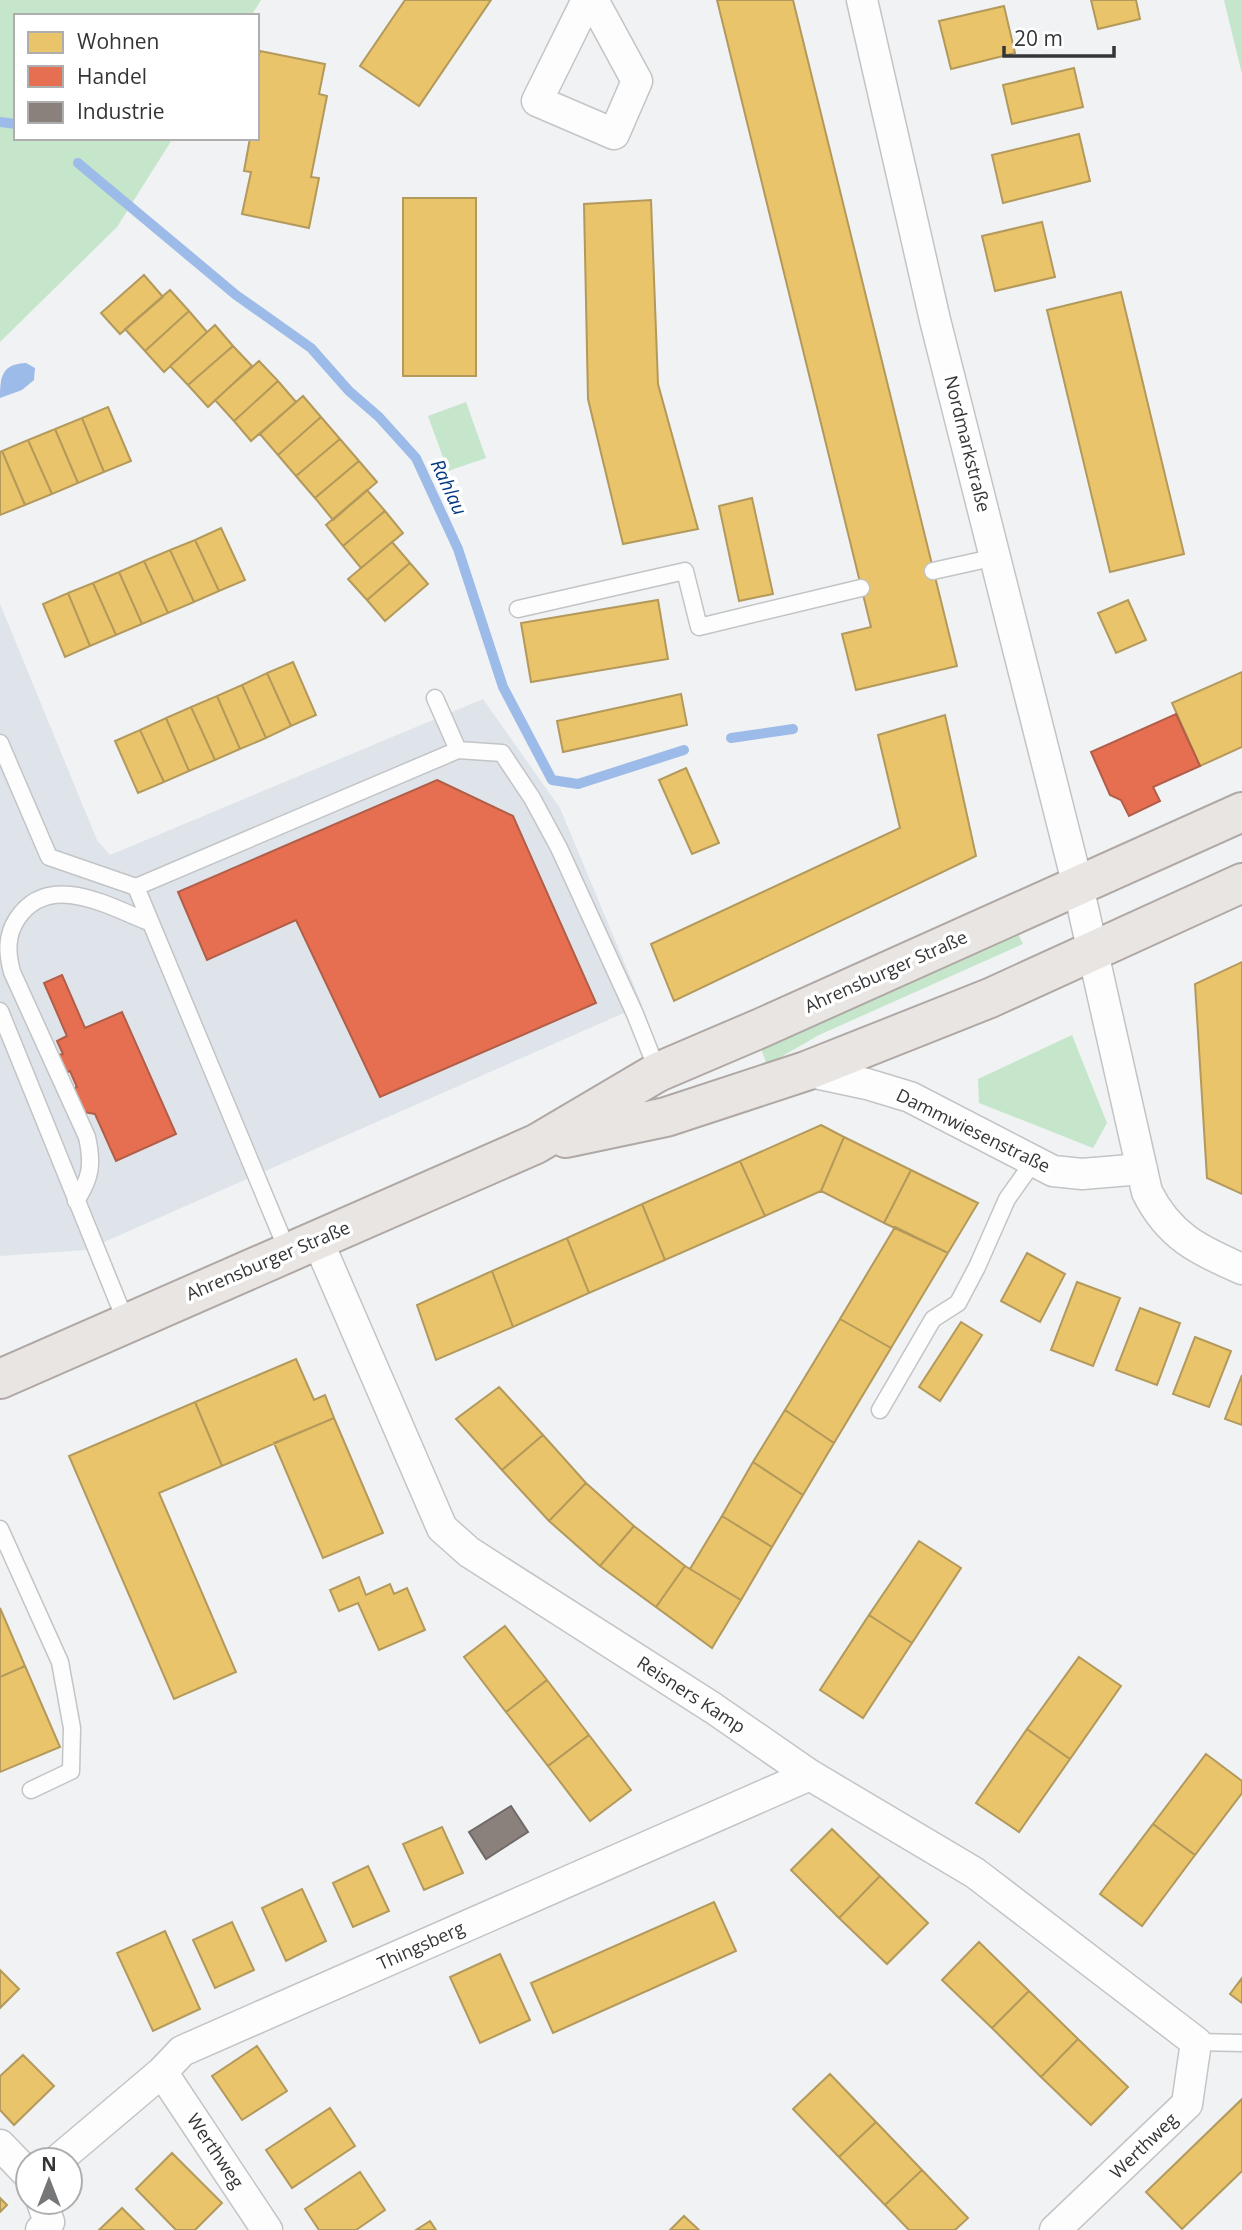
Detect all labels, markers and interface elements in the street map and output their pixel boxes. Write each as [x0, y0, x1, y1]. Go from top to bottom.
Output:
legend [14, 14, 259, 140]
scale bar [1004, 14, 1114, 58]
text: 20 m [1014, 24, 1063, 52]
text: Wohnen [77, 27, 159, 55]
text: Handel [77, 62, 147, 90]
text: Industrie [77, 97, 165, 125]
street label: Nordmarkstraße [939, 373, 997, 515]
water label: Rahlau [425, 455, 473, 519]
street label: Ahrensburger Straße [800, 924, 971, 1018]
street label: Dammwiesenstraße [893, 1082, 1054, 1178]
street label: Ahrensburger Straße [182, 1215, 353, 1305]
street label: Reisners Kamp [633, 1650, 750, 1738]
street label: Thingsberg [373, 1915, 468, 1975]
street label: Werthweg [1104, 2107, 1183, 2184]
street label: Werthweg [182, 2108, 250, 2193]
north arrow [14, 2146, 84, 2216]
text: N [41, 2151, 57, 2177]

